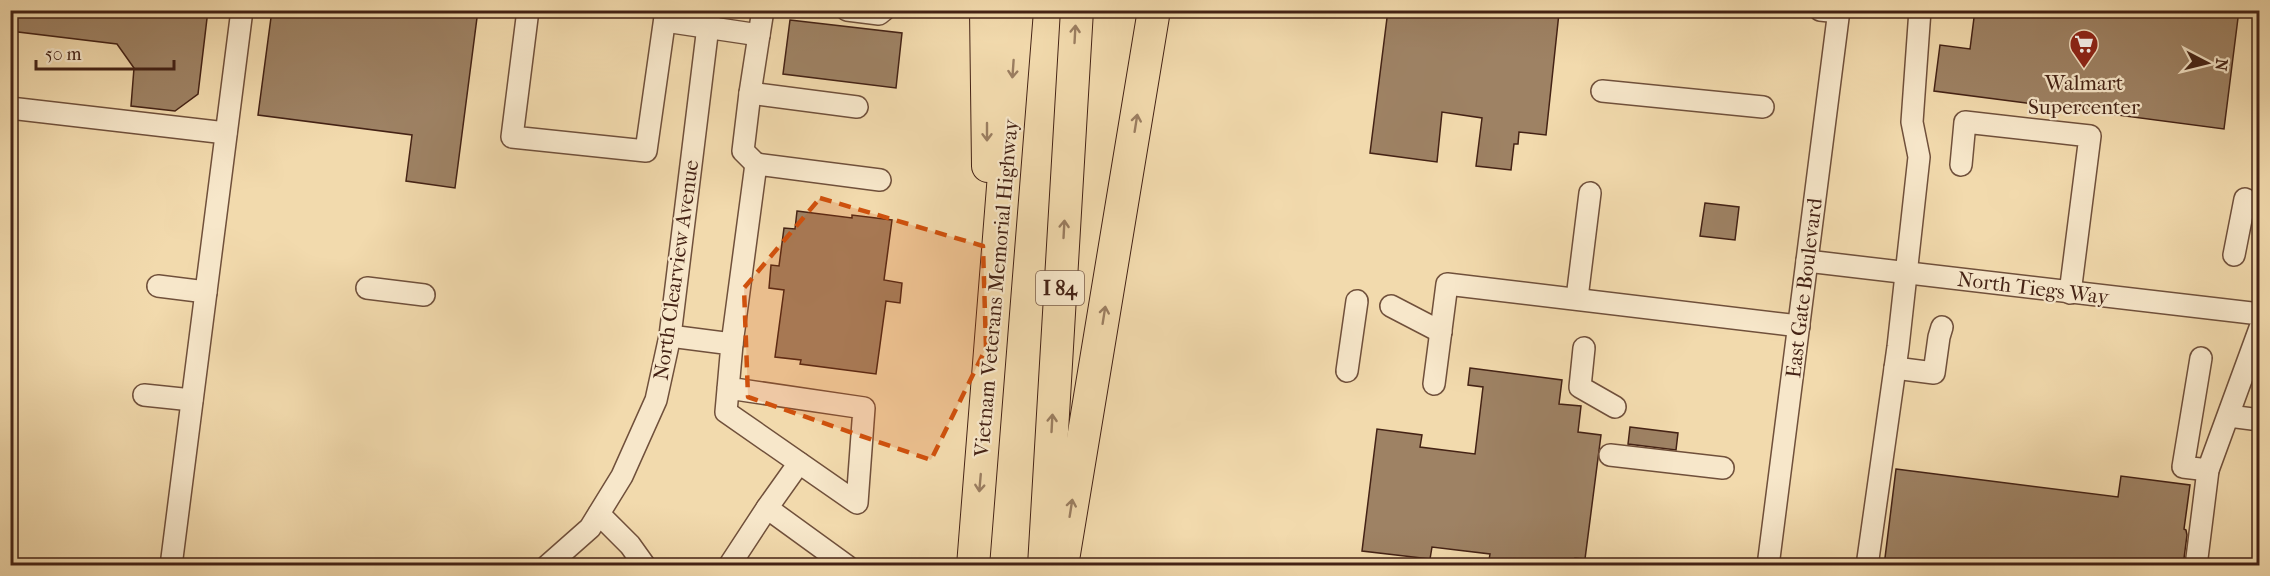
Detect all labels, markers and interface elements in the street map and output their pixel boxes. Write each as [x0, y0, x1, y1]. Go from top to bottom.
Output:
one-way arrow [1070, 24, 1081, 44]
supermarket icon: Walmart Supercenter [2068, 28, 2100, 70]
scale bar [36, 33, 174, 71]
north arrow [2177, 33, 2237, 93]
text: 50 m [45, 44, 82, 65]
one-way arrow [1007, 58, 1018, 78]
text: N [2211, 58, 2232, 73]
place label: Walmart Supercenter [2028, 71, 2140, 119]
one-way arrow [1130, 114, 1141, 133]
street label: Vietnam Veterans Memorial Highway [969, 117, 1023, 459]
one-way arrow [981, 121, 993, 141]
street label: North Clearview Avenue [649, 158, 703, 382]
street label: East Gate Boulevard [1781, 196, 1827, 379]
one-way arrow [1058, 219, 1069, 239]
street label: North Tiegs Way [1956, 267, 2111, 309]
road number: I 84 [1036, 271, 1084, 305]
one-way arrow [1098, 306, 1109, 326]
one-way arrow [1047, 414, 1058, 434]
one-way arrow [974, 472, 985, 492]
one-way arrow [1066, 498, 1077, 518]

